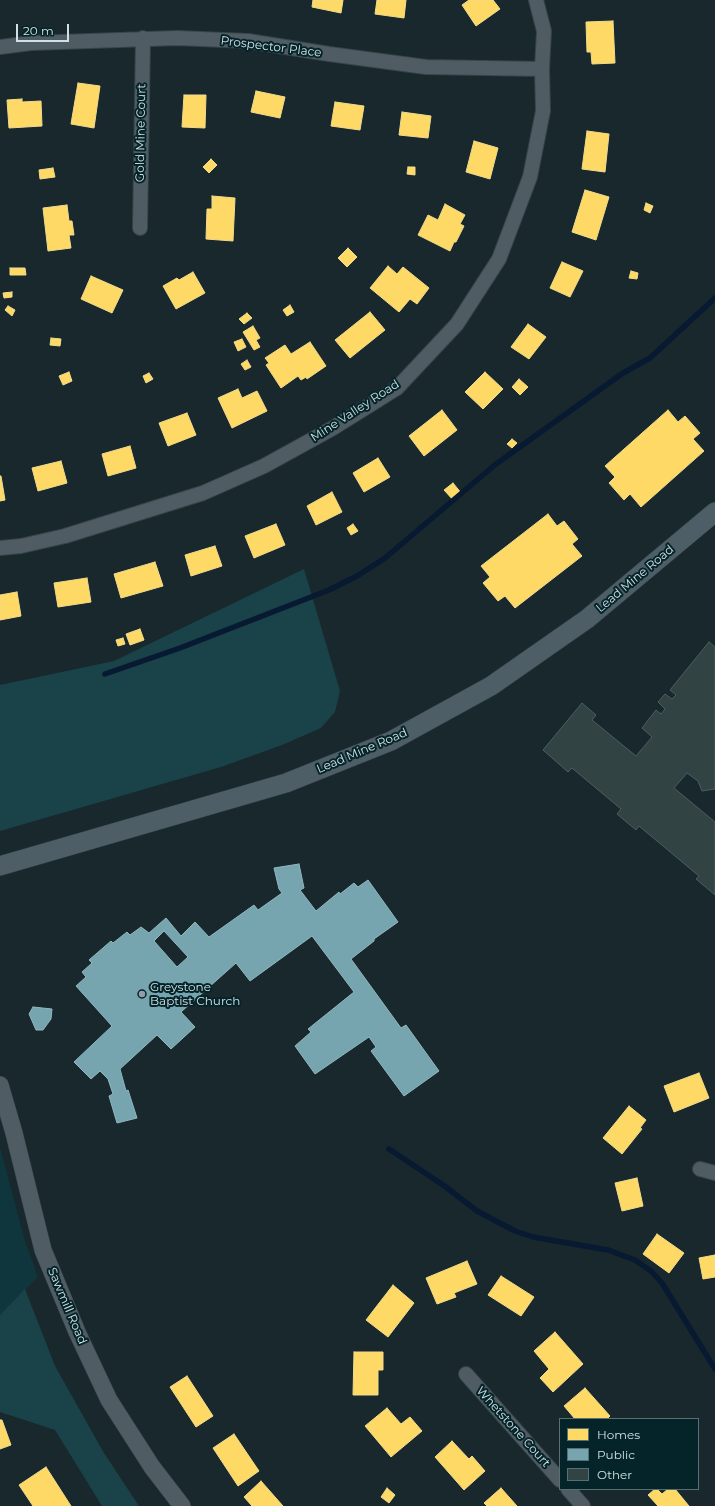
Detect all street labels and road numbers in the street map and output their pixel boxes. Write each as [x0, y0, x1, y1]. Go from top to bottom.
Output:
street label: Prospector Place [220, 34, 322, 60]
street label: Gold Mine Court [133, 84, 149, 182]
street label: Mine Valley Road [308, 377, 402, 445]
street label: Lead Mine Road [593, 542, 677, 616]
street label: Lead Mine Road [315, 725, 409, 777]
street label: Sawmill Road [44, 1266, 90, 1346]
street label: Whetstone Court [473, 1384, 553, 1470]

